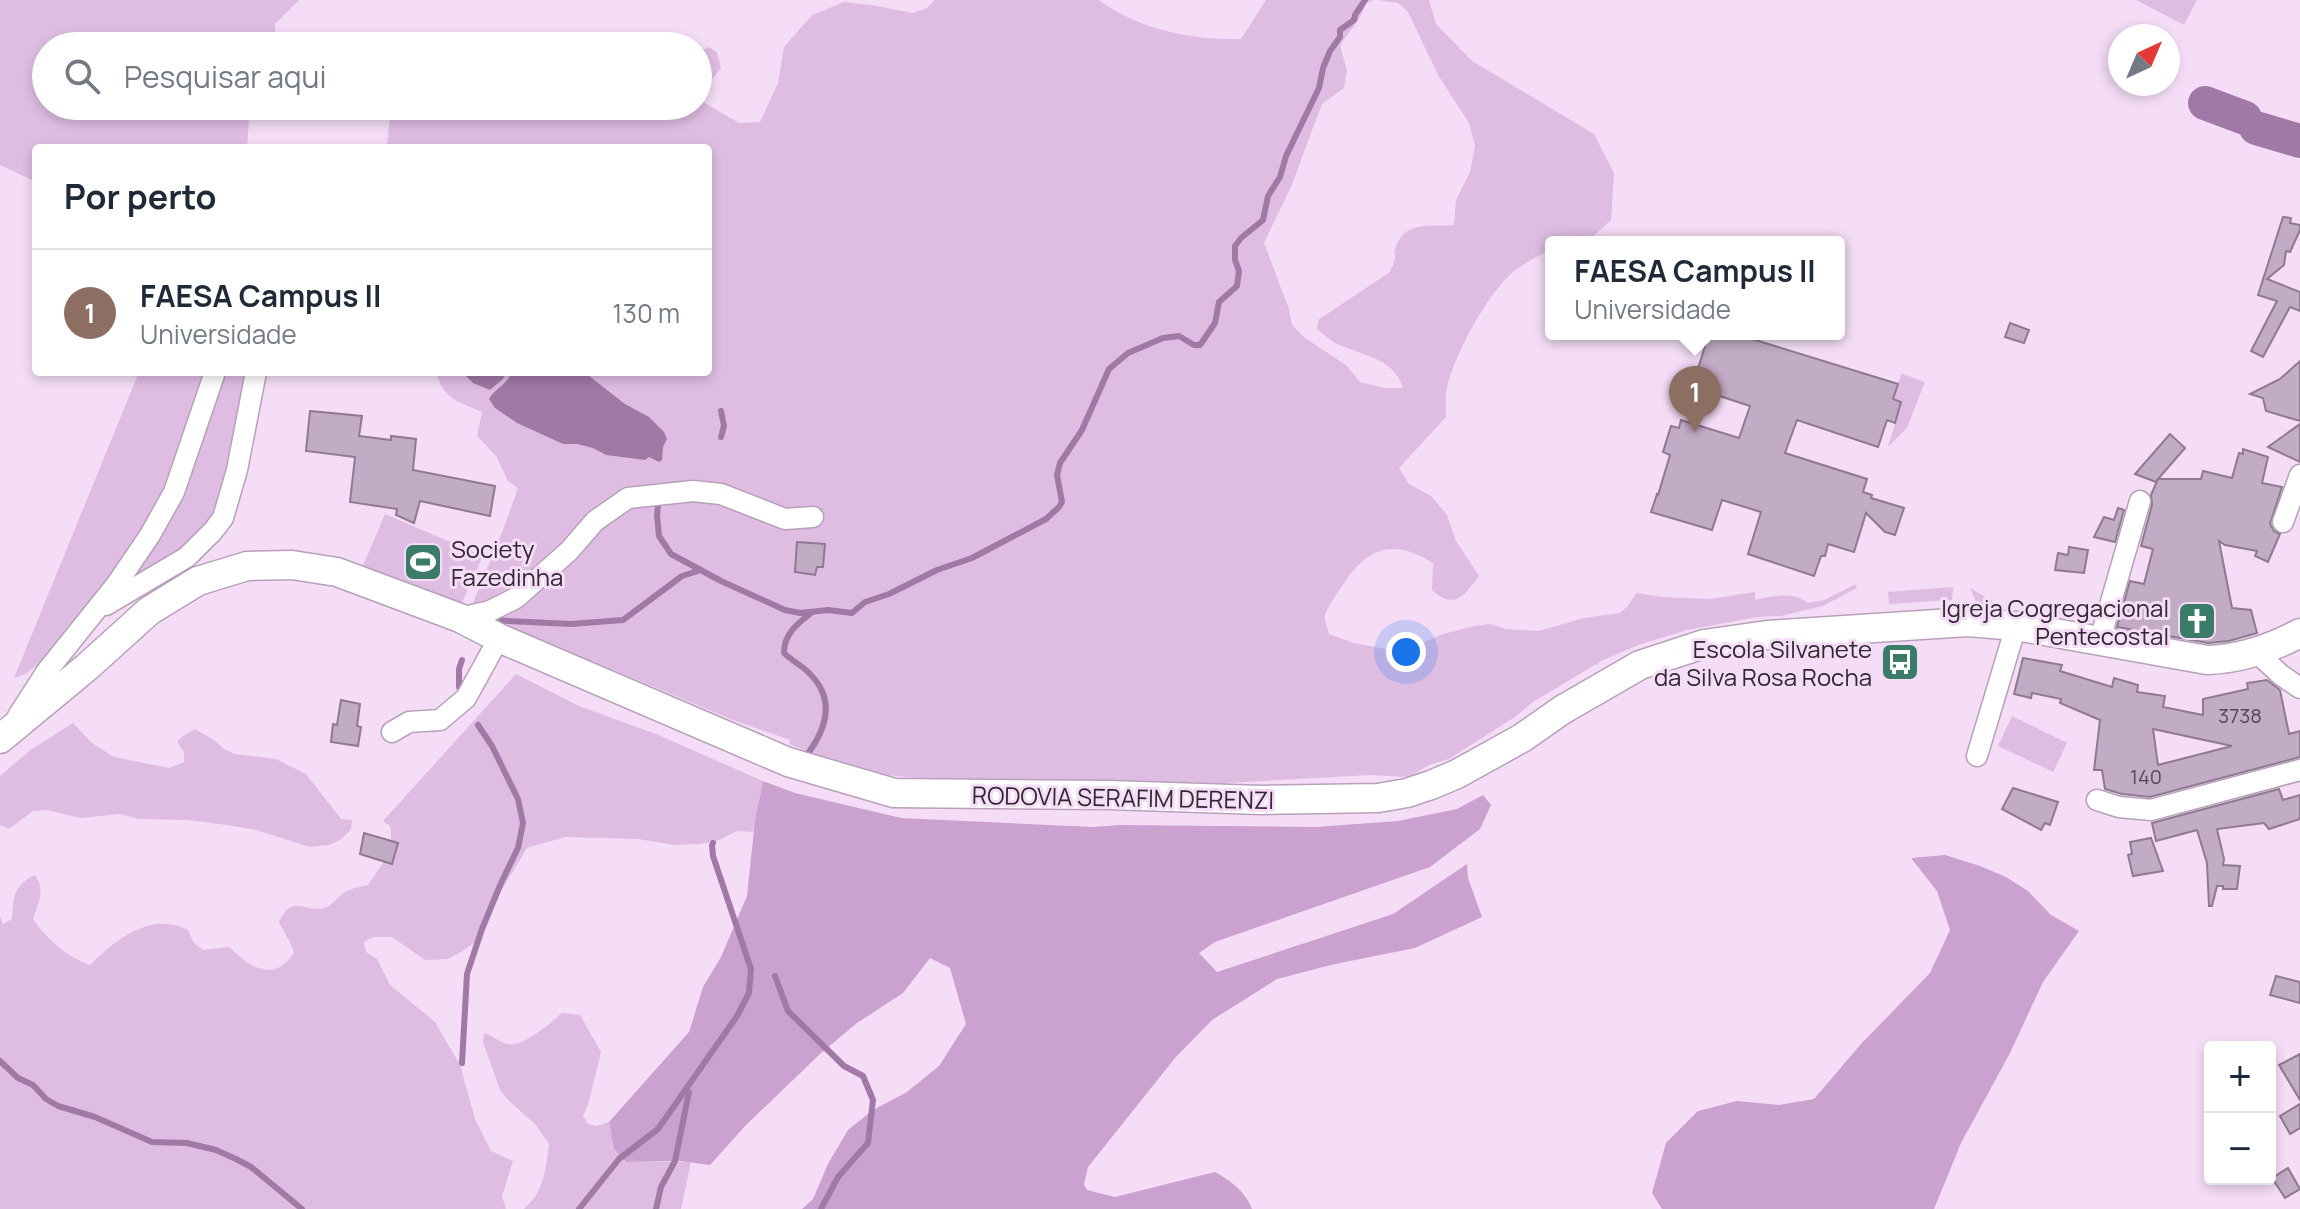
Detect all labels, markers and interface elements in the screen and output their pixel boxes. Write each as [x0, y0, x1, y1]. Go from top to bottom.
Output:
north arrow [2108, 24, 2180, 96]
search box [32, 32, 712, 120]
icon: search [60, 54, 104, 98]
text: Pesquisar aqui [124, 56, 326, 97]
text: Por perto [64, 173, 217, 219]
popup [1545, 236, 1845, 340]
text: FAESA Campus II [1574, 250, 1816, 291]
text: FAESA Campus II [140, 275, 381, 316]
text: Universidade [1574, 291, 1731, 327]
text: 1 [84, 295, 96, 331]
text: 130 m [612, 295, 680, 331]
text: Universidade [140, 316, 297, 352]
pin: 1 [1669, 366, 1721, 432]
place label: Society Fazedinha [451, 532, 563, 593]
sports icon: Society Fazedinha [402, 541, 444, 583]
place label: Igreja Cogregacional Pentecostal [1941, 591, 2169, 652]
church icon: Igreja Cogregacional Pentecostal [2176, 600, 2218, 642]
your location [1386, 632, 1426, 672]
place label: Escola Silvanete da Silva Rosa Rocha [1654, 632, 1872, 693]
bus stop icon: Escola Silvanete da Silva Rosa Rocha [1879, 641, 1921, 683]
house number: 3738 [2218, 702, 2262, 729]
house number: 140 [2130, 763, 2162, 790]
street label: RODOVIA SERAFIM DERENZI [972, 778, 1274, 816]
map controls [2204, 1041, 2276, 1185]
button: + [2204, 1041, 2276, 1113]
button: − [2204, 1113, 2276, 1185]

